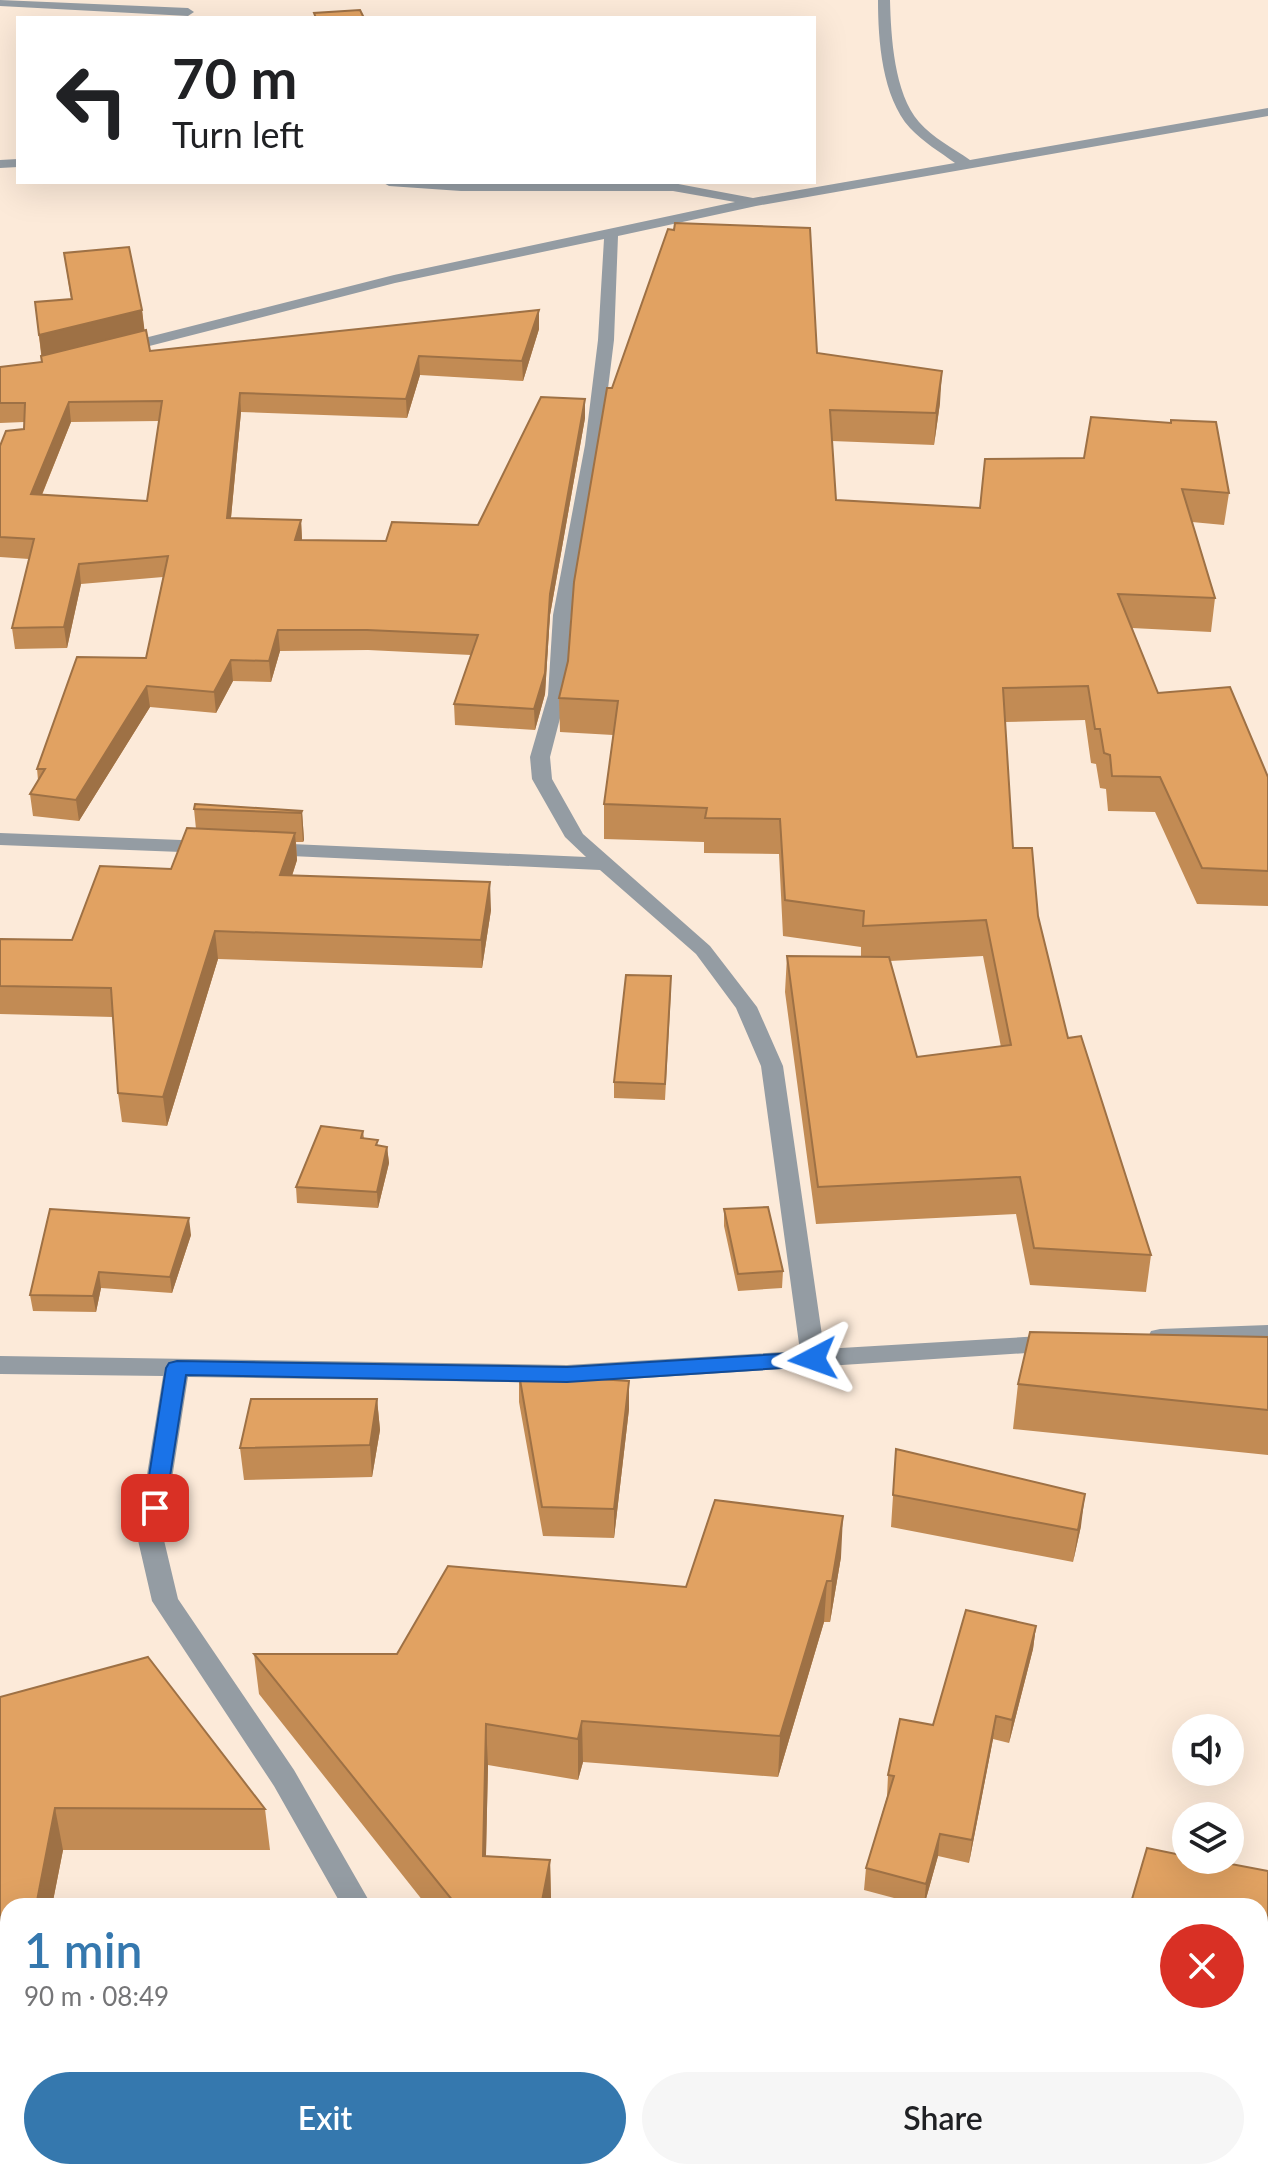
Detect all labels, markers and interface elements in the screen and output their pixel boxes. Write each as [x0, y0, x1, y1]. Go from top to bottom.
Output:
text: 70 m [172, 44, 297, 111]
icon: left [40, 48, 144, 152]
text: Turn left [172, 112, 304, 156]
position arrow [771, 1317, 855, 1401]
pin [121, 1474, 189, 1542]
icon: arrive [133, 1486, 177, 1530]
map controls [1172, 1714, 1244, 1874]
button: sound [1172, 1714, 1244, 1786]
button: layers [1172, 1802, 1244, 1874]
text: 1 min [24, 1921, 142, 1978]
button: close [1160, 1924, 1244, 2008]
text: 90 m · 08:49 [24, 1980, 169, 2012]
button: Exit [24, 2072, 626, 2164]
button: Share [642, 2072, 1244, 2164]

